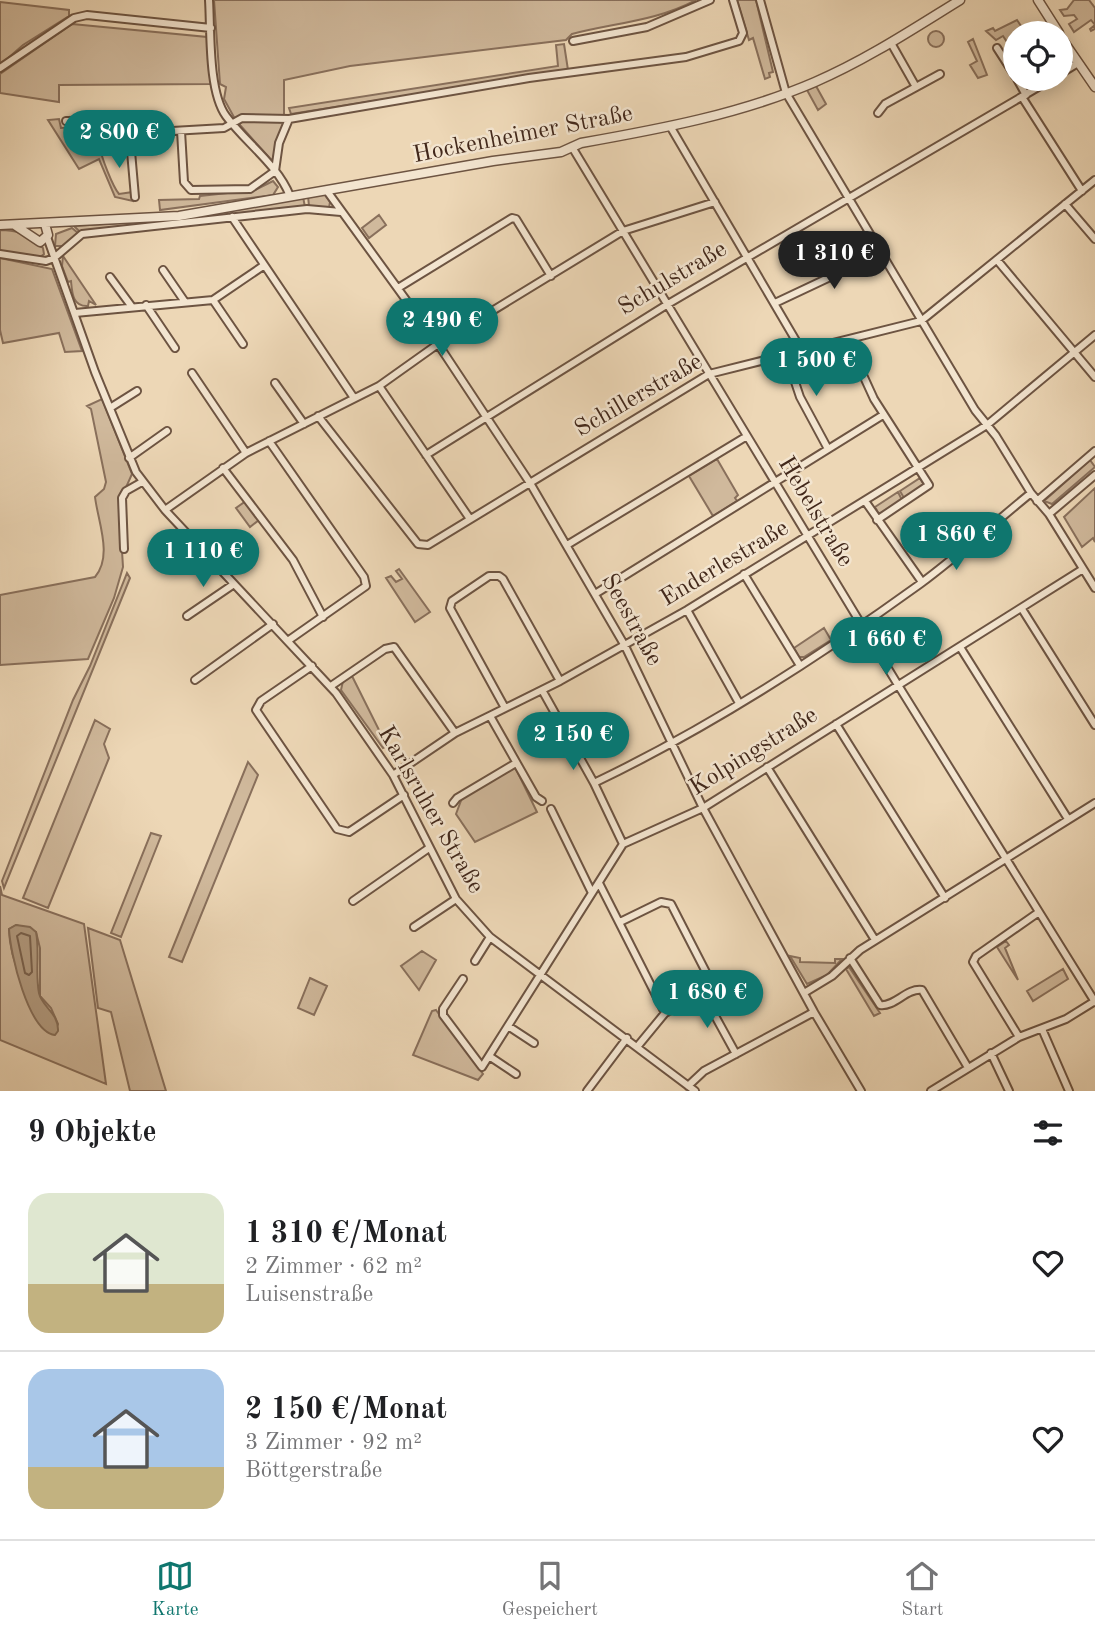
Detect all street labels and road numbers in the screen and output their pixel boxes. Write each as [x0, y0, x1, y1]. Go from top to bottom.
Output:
street label: Hockenheimer Straße [411, 102, 635, 168]
street label: Schulstraße [615, 237, 731, 321]
street label: Schillerstraße [571, 350, 707, 442]
street label: Hebelstraße [773, 453, 857, 571]
street label: Enderlestraße [657, 516, 793, 612]
street label: Seestraße [596, 570, 666, 670]
street label: Kolpingstraße [686, 703, 822, 801]
street label: Karlsruher Straße [372, 722, 488, 898]

